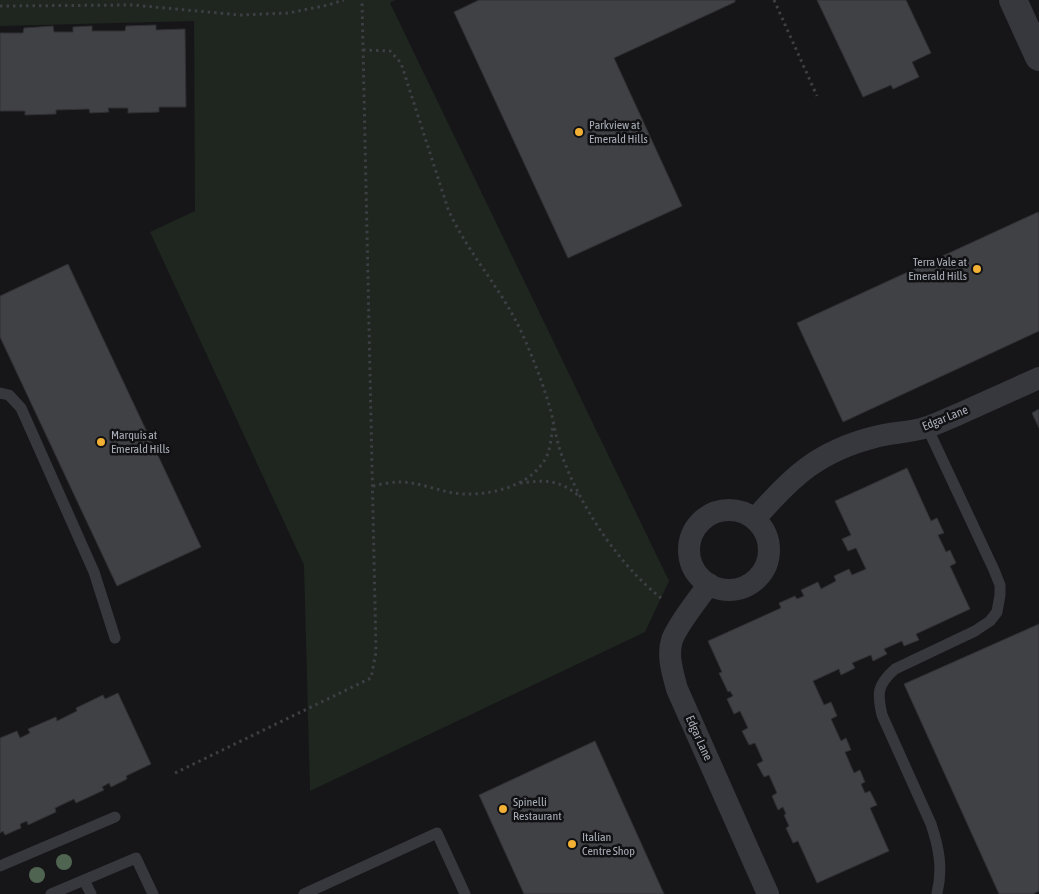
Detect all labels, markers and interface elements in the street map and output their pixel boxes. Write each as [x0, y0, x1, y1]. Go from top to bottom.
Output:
place label: Parkview at Emerald Hills [589, 118, 648, 146]
marker: Parkview at Emerald Hills [573, 126, 585, 138]
place label: Terra Vale at Emerald Hills [908, 255, 968, 283]
marker: Terra Vale at Emerald Hills [971, 263, 983, 275]
street label: Edgar Lane [920, 403, 970, 433]
place label: Marquis at Emerald Hills [111, 428, 170, 456]
marker: Marquis at Emerald Hills [95, 436, 107, 448]
street label: Edgar Lane [683, 713, 715, 763]
place label: Spinelli Restaurant [513, 795, 562, 823]
marker: Spinelli Restaurant [497, 803, 509, 815]
place label: Italian Centre Shop [582, 830, 635, 858]
marker: Italian Centre Shop [566, 838, 578, 850]

